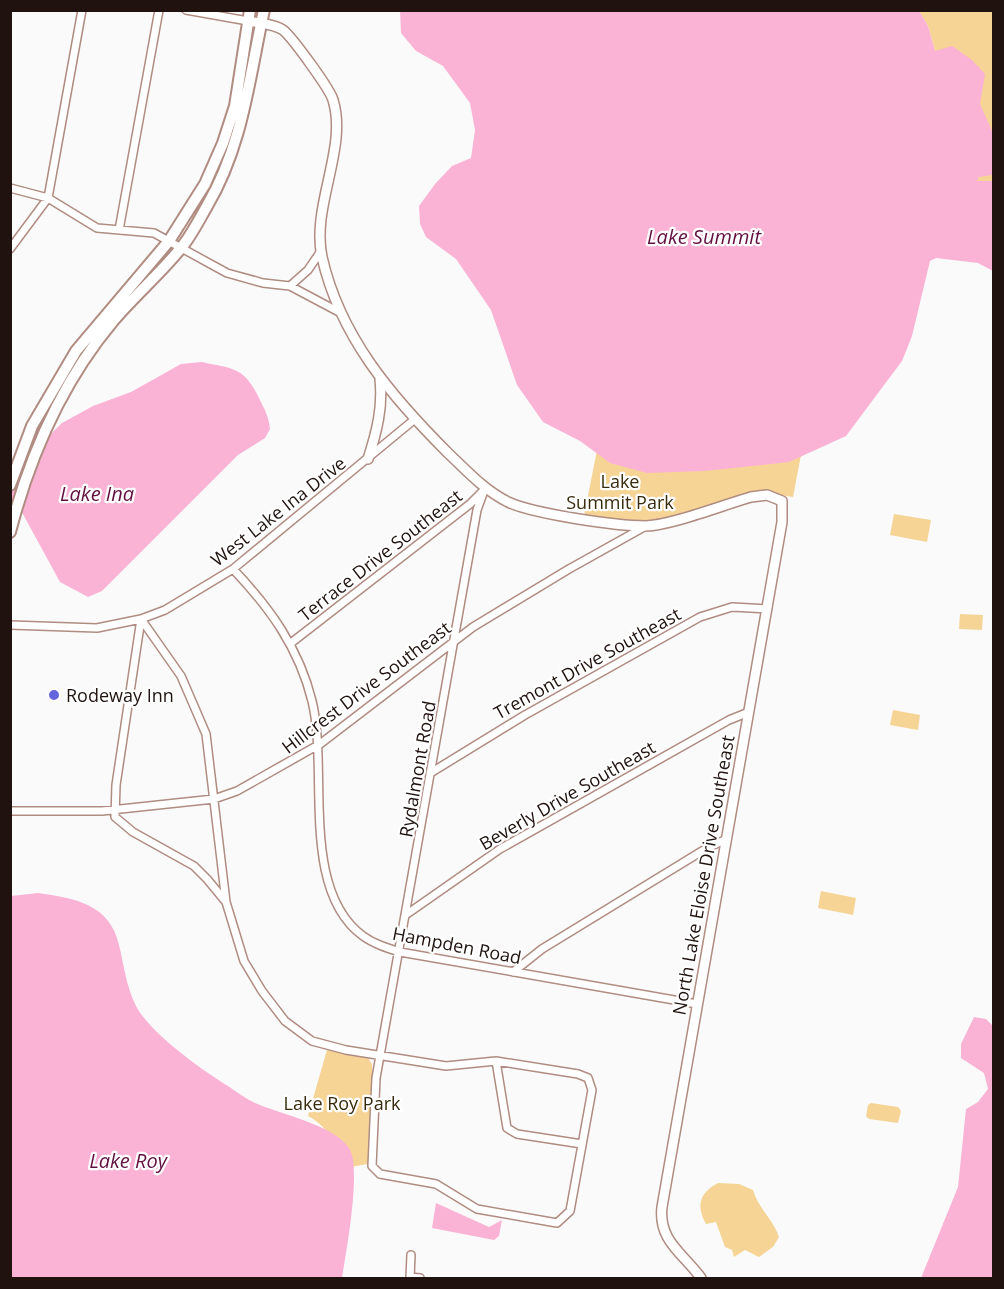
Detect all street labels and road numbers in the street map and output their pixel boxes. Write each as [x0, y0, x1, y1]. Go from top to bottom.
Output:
street label: West Lake Ina Drive [206, 451, 350, 571]
street label: Terrace Drive Southeast [293, 484, 467, 626]
street label: Tremont Drive Southeast [489, 602, 685, 724]
street label: Hillcrest Drive Southeast [277, 616, 455, 758]
street label: Rydalmont Road [393, 699, 441, 839]
street label: North Lake Eloise Drive Southeast [667, 733, 739, 1017]
street label: Beverly Drive Southeast [475, 735, 659, 855]
street label: Hampden Road [391, 921, 523, 969]

